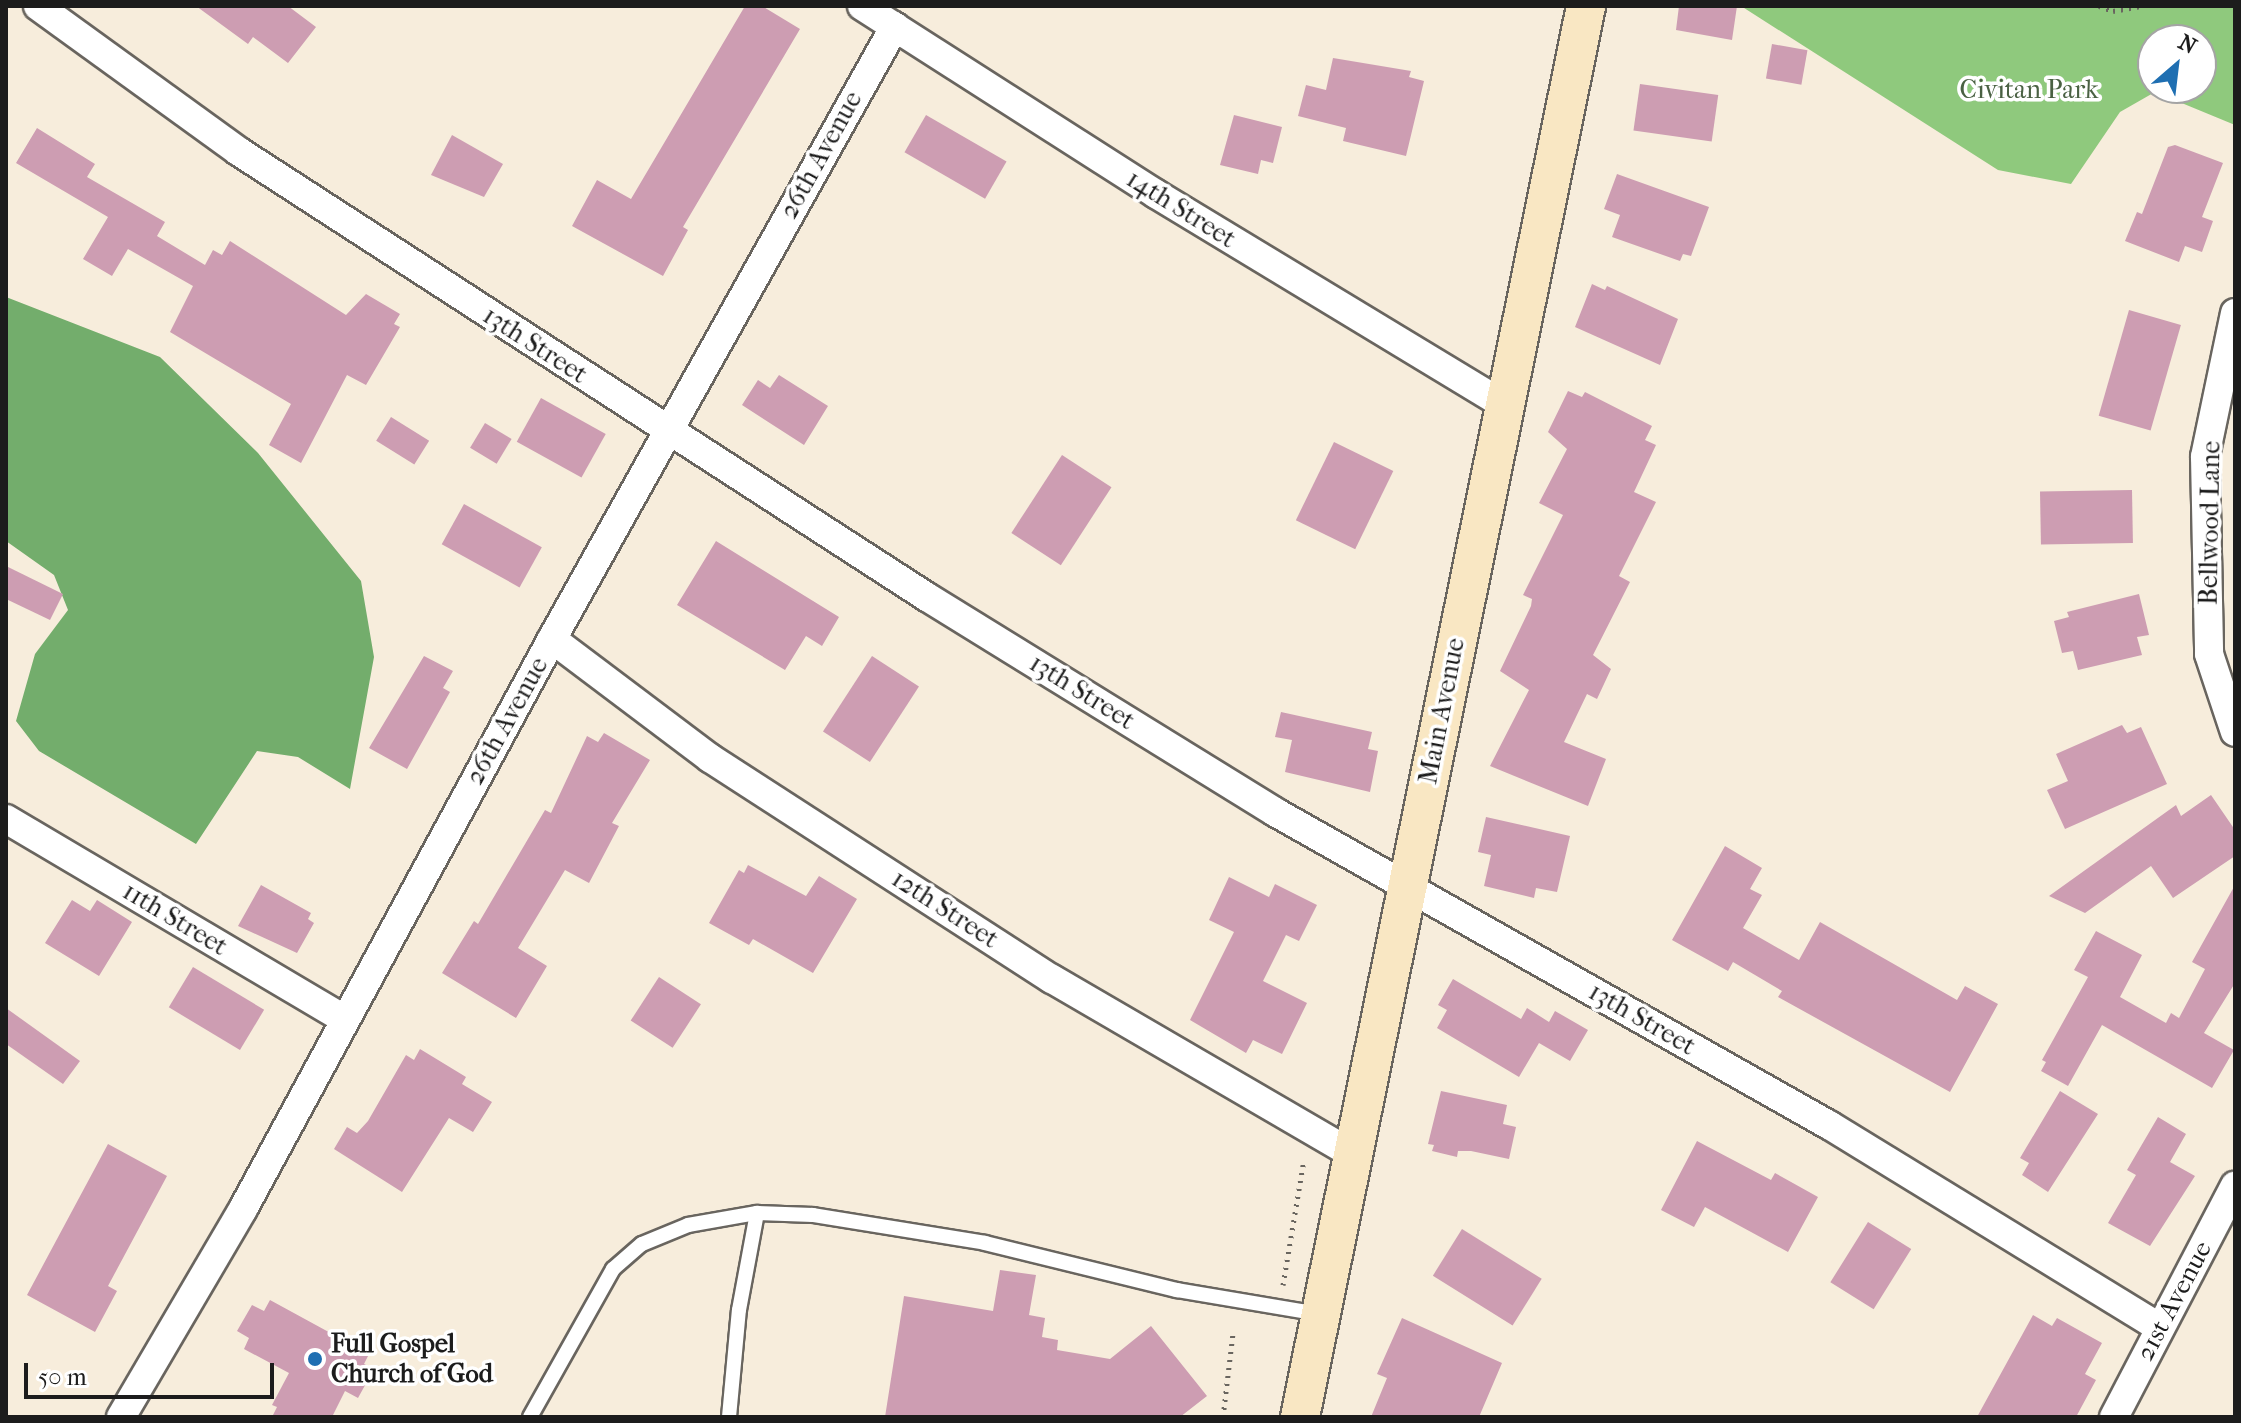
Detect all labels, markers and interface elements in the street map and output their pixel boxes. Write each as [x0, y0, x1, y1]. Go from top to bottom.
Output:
north arrow [2137, 24, 2217, 104]
text: N [2174, 29, 2201, 60]
park label: Civitan Park [1960, 74, 2098, 106]
street label: 26th Avenue [773, 86, 869, 224]
street label: 14th Street [1121, 163, 1241, 255]
street label: 13th Street [477, 300, 593, 390]
street label: Bellwood Lane [2193, 441, 2227, 605]
street label: Main Avenue [1413, 635, 1471, 787]
street label: 13th Street [1024, 648, 1140, 736]
street label: 26th Avenue [459, 652, 555, 790]
street label: 12th Street [886, 863, 1004, 955]
street label: 11th Street [117, 876, 233, 962]
street label: 13th Street [1583, 976, 1701, 1062]
street label: 21st Avenue [2129, 1236, 2219, 1366]
place label: Full Gospel Church of God [331, 1328, 493, 1390]
scale bar [28, 1347, 278, 1397]
marker: Full Gospel Church of God [306, 1350, 324, 1368]
text: 50 m [38, 1363, 87, 1391]

